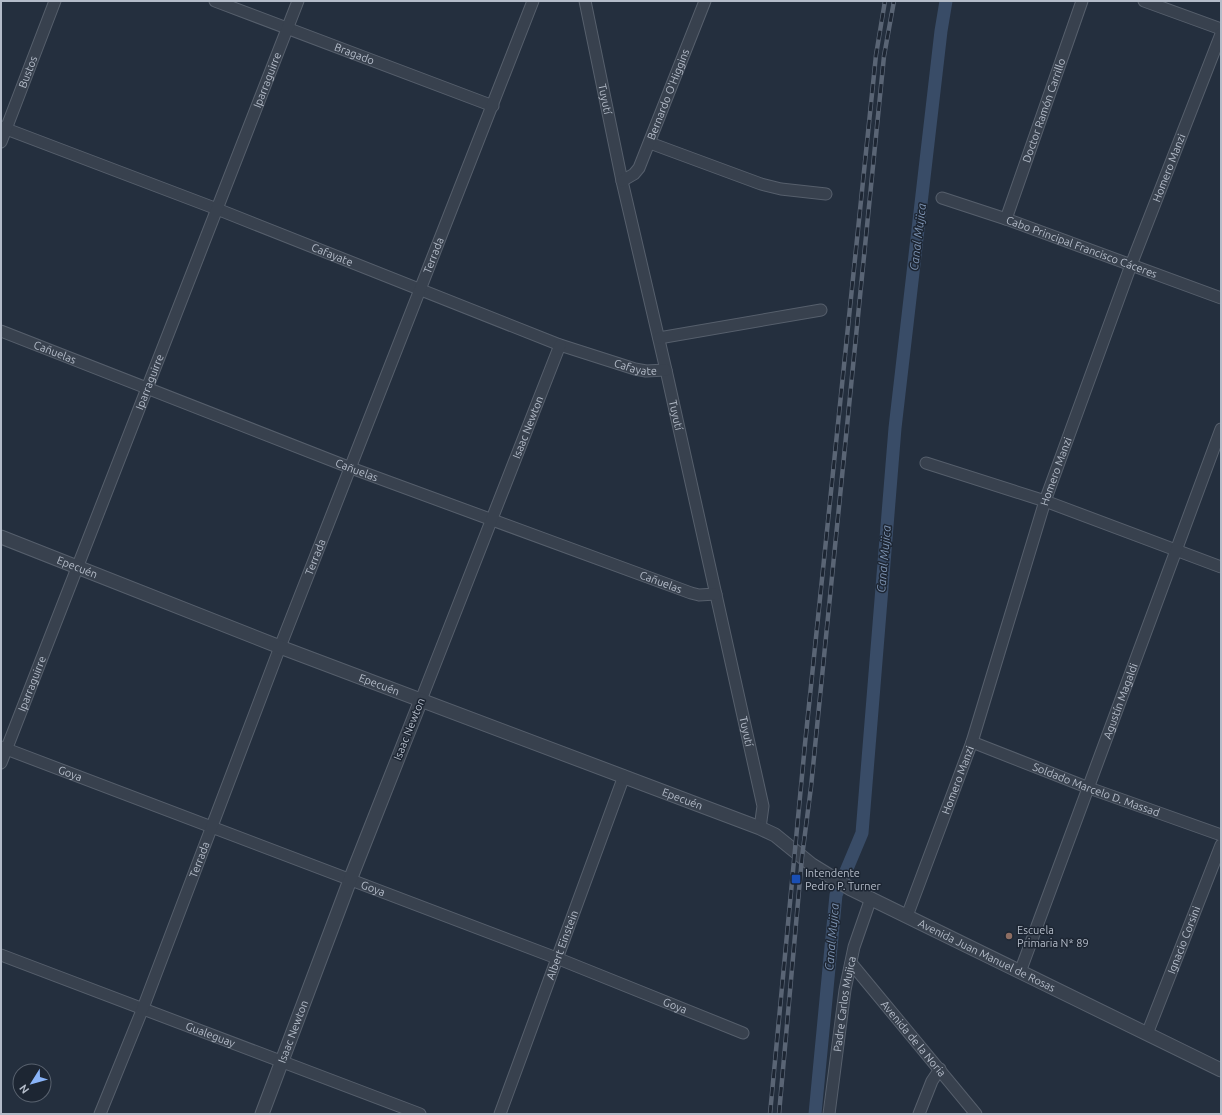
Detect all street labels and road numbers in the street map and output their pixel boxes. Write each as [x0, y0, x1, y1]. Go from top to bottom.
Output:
street label: Bragado [333, 41, 376, 67]
street label: Bernardo O'Higgins [645, 47, 692, 141]
street label: Iparraguirre [251, 51, 283, 110]
street label: Bustos [16, 54, 40, 90]
street label: Doctor Ramón Carrillo [1020, 57, 1068, 164]
street label: Tuyutí [596, 83, 614, 115]
street label: Homero Manzi [1150, 132, 1188, 204]
street label: Cabo Principal Francisco Cáceres [1005, 214, 1159, 280]
street label: Terrada [421, 236, 446, 275]
street label: Cafayate [310, 241, 355, 268]
street label: Cañuelas [32, 338, 78, 366]
street label: Iparraguirre [133, 352, 166, 411]
street label: Cafayate [613, 357, 657, 377]
street label: Isaac Newton [510, 394, 545, 460]
street label: Tuyutí [667, 399, 685, 432]
street label: Homero Manzi [1038, 436, 1074, 507]
street label: Cañuelas [334, 457, 380, 483]
street label: Terrada [303, 537, 328, 577]
street label: Epecuén [55, 554, 99, 580]
street label: Cañuelas [638, 569, 684, 595]
street label: Iparraguirre [16, 654, 48, 713]
street label: Agustín Magaldi [1101, 662, 1140, 740]
street label: Epecuén [357, 671, 401, 698]
street label: Isaac Newton [391, 696, 427, 762]
street label: Tuyutí [737, 715, 756, 748]
street label: Homero Manzi [940, 744, 976, 816]
street label: Soldado Marcelo D. Massad [1031, 760, 1161, 819]
street label: Goya [57, 763, 84, 783]
street label: Epecuén [660, 786, 704, 812]
street label: Terrada [187, 840, 212, 879]
street label: Goya [359, 878, 387, 898]
street label: Ignacio Corsini [1165, 904, 1202, 976]
street label: Albert Einstein [544, 909, 580, 981]
street label: Avenida Juan Manuel de Rosas [916, 917, 1057, 994]
street label: Padre Carlos Mujica [831, 955, 858, 1053]
street label: Goya [661, 996, 689, 1016]
street label: Avenida de la Noria [879, 998, 948, 1079]
street label: Isaac Newton [276, 999, 310, 1065]
street label: Gualeguay [184, 1020, 237, 1050]

